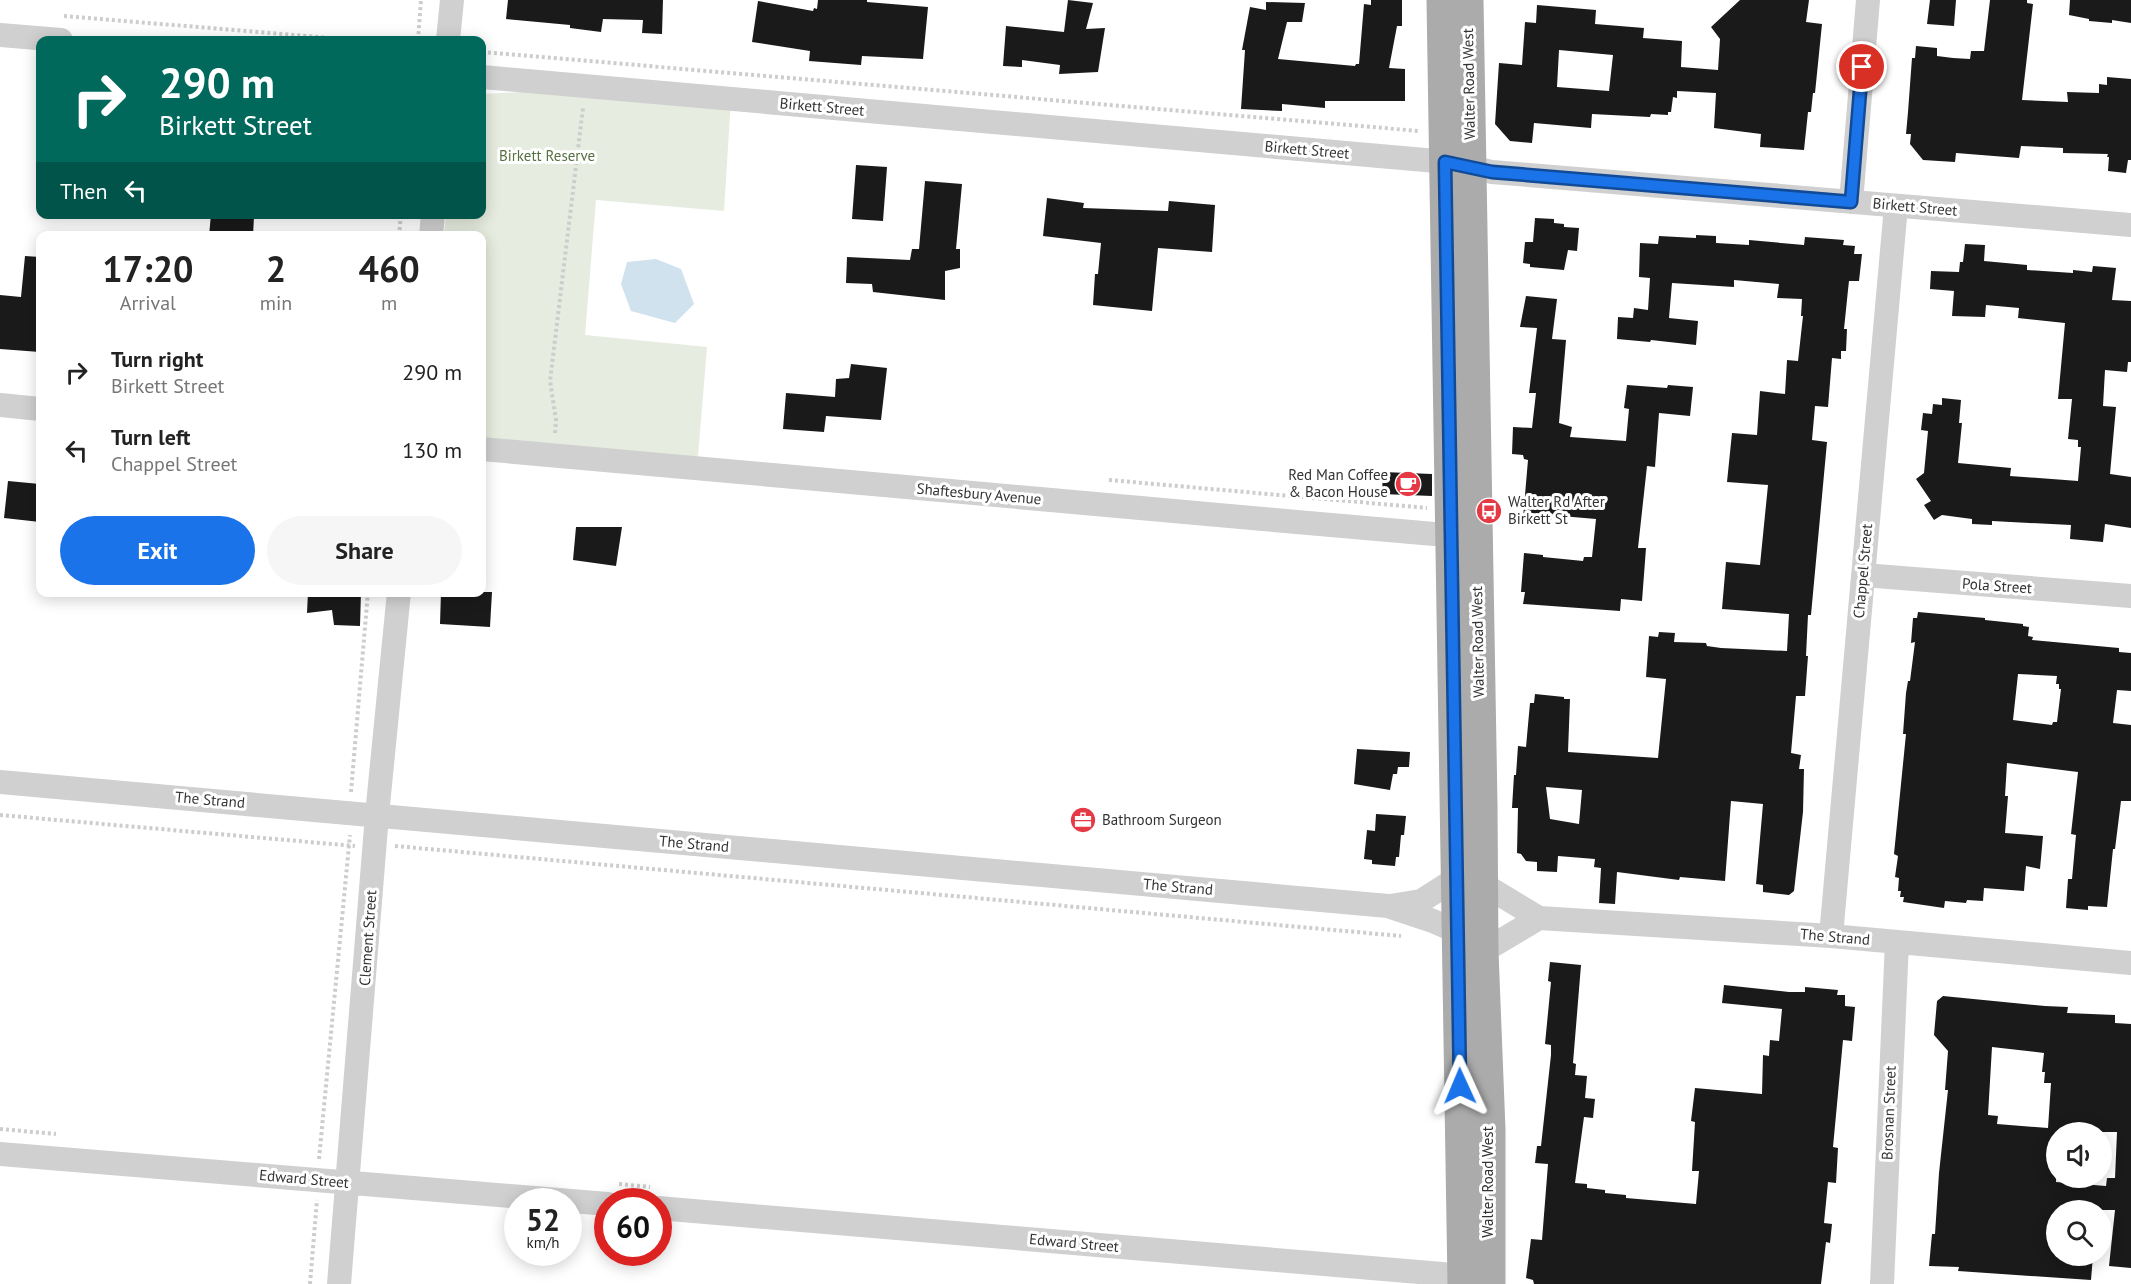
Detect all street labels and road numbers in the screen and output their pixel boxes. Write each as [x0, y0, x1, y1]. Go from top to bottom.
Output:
street label: Walter Road West [1458, 28, 1479, 140]
street label: Birkett Street [779, 93, 865, 120]
street label: Birkett Street [1264, 136, 1350, 163]
street label: Birkett Street [1872, 193, 1958, 220]
street label: Shaftesbury Avenue [916, 479, 1042, 508]
street label: Chappel Street [1849, 523, 1876, 619]
street label: Pola Street [1961, 574, 2033, 597]
street label: Walter Road West [1467, 586, 1488, 698]
street label: The Strand [174, 787, 246, 812]
street label: The Strand [658, 831, 730, 856]
street label: The Strand [1142, 874, 1214, 899]
street label: Clement Street [355, 889, 380, 987]
street label: The Strand [1799, 924, 1871, 949]
street label: Brosnan Street [1877, 1065, 1900, 1160]
street label: Walter Road West [1478, 1126, 1497, 1238]
street label: Edward Street [258, 1165, 350, 1192]
street label: Edward Street [1028, 1229, 1120, 1256]

